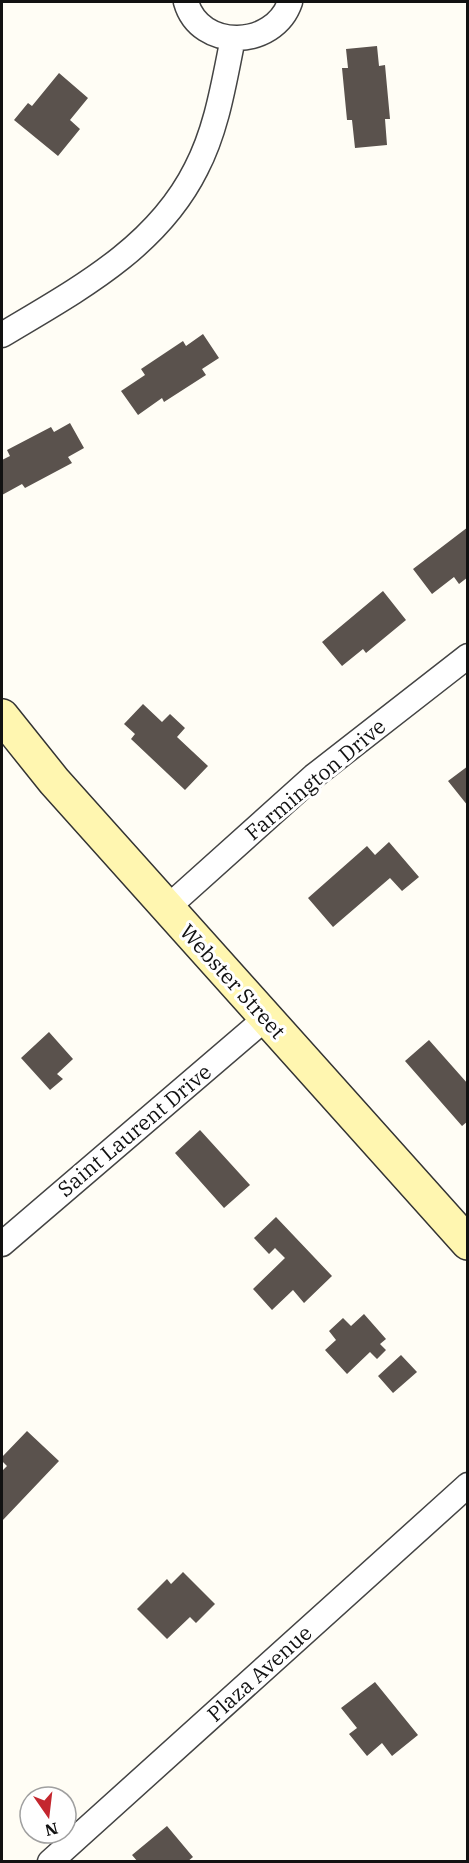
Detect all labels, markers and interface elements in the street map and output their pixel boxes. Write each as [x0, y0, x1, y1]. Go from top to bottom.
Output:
street label: Farmington Drive [239, 712, 391, 846]
street label: Webster Street [174, 918, 292, 1044]
street label: Saint Laurent Drive [51, 1057, 217, 1203]
street label: Plaza Avenue [201, 1619, 317, 1727]
north arrow [18, 1785, 78, 1845]
text: N [43, 1818, 60, 1841]

